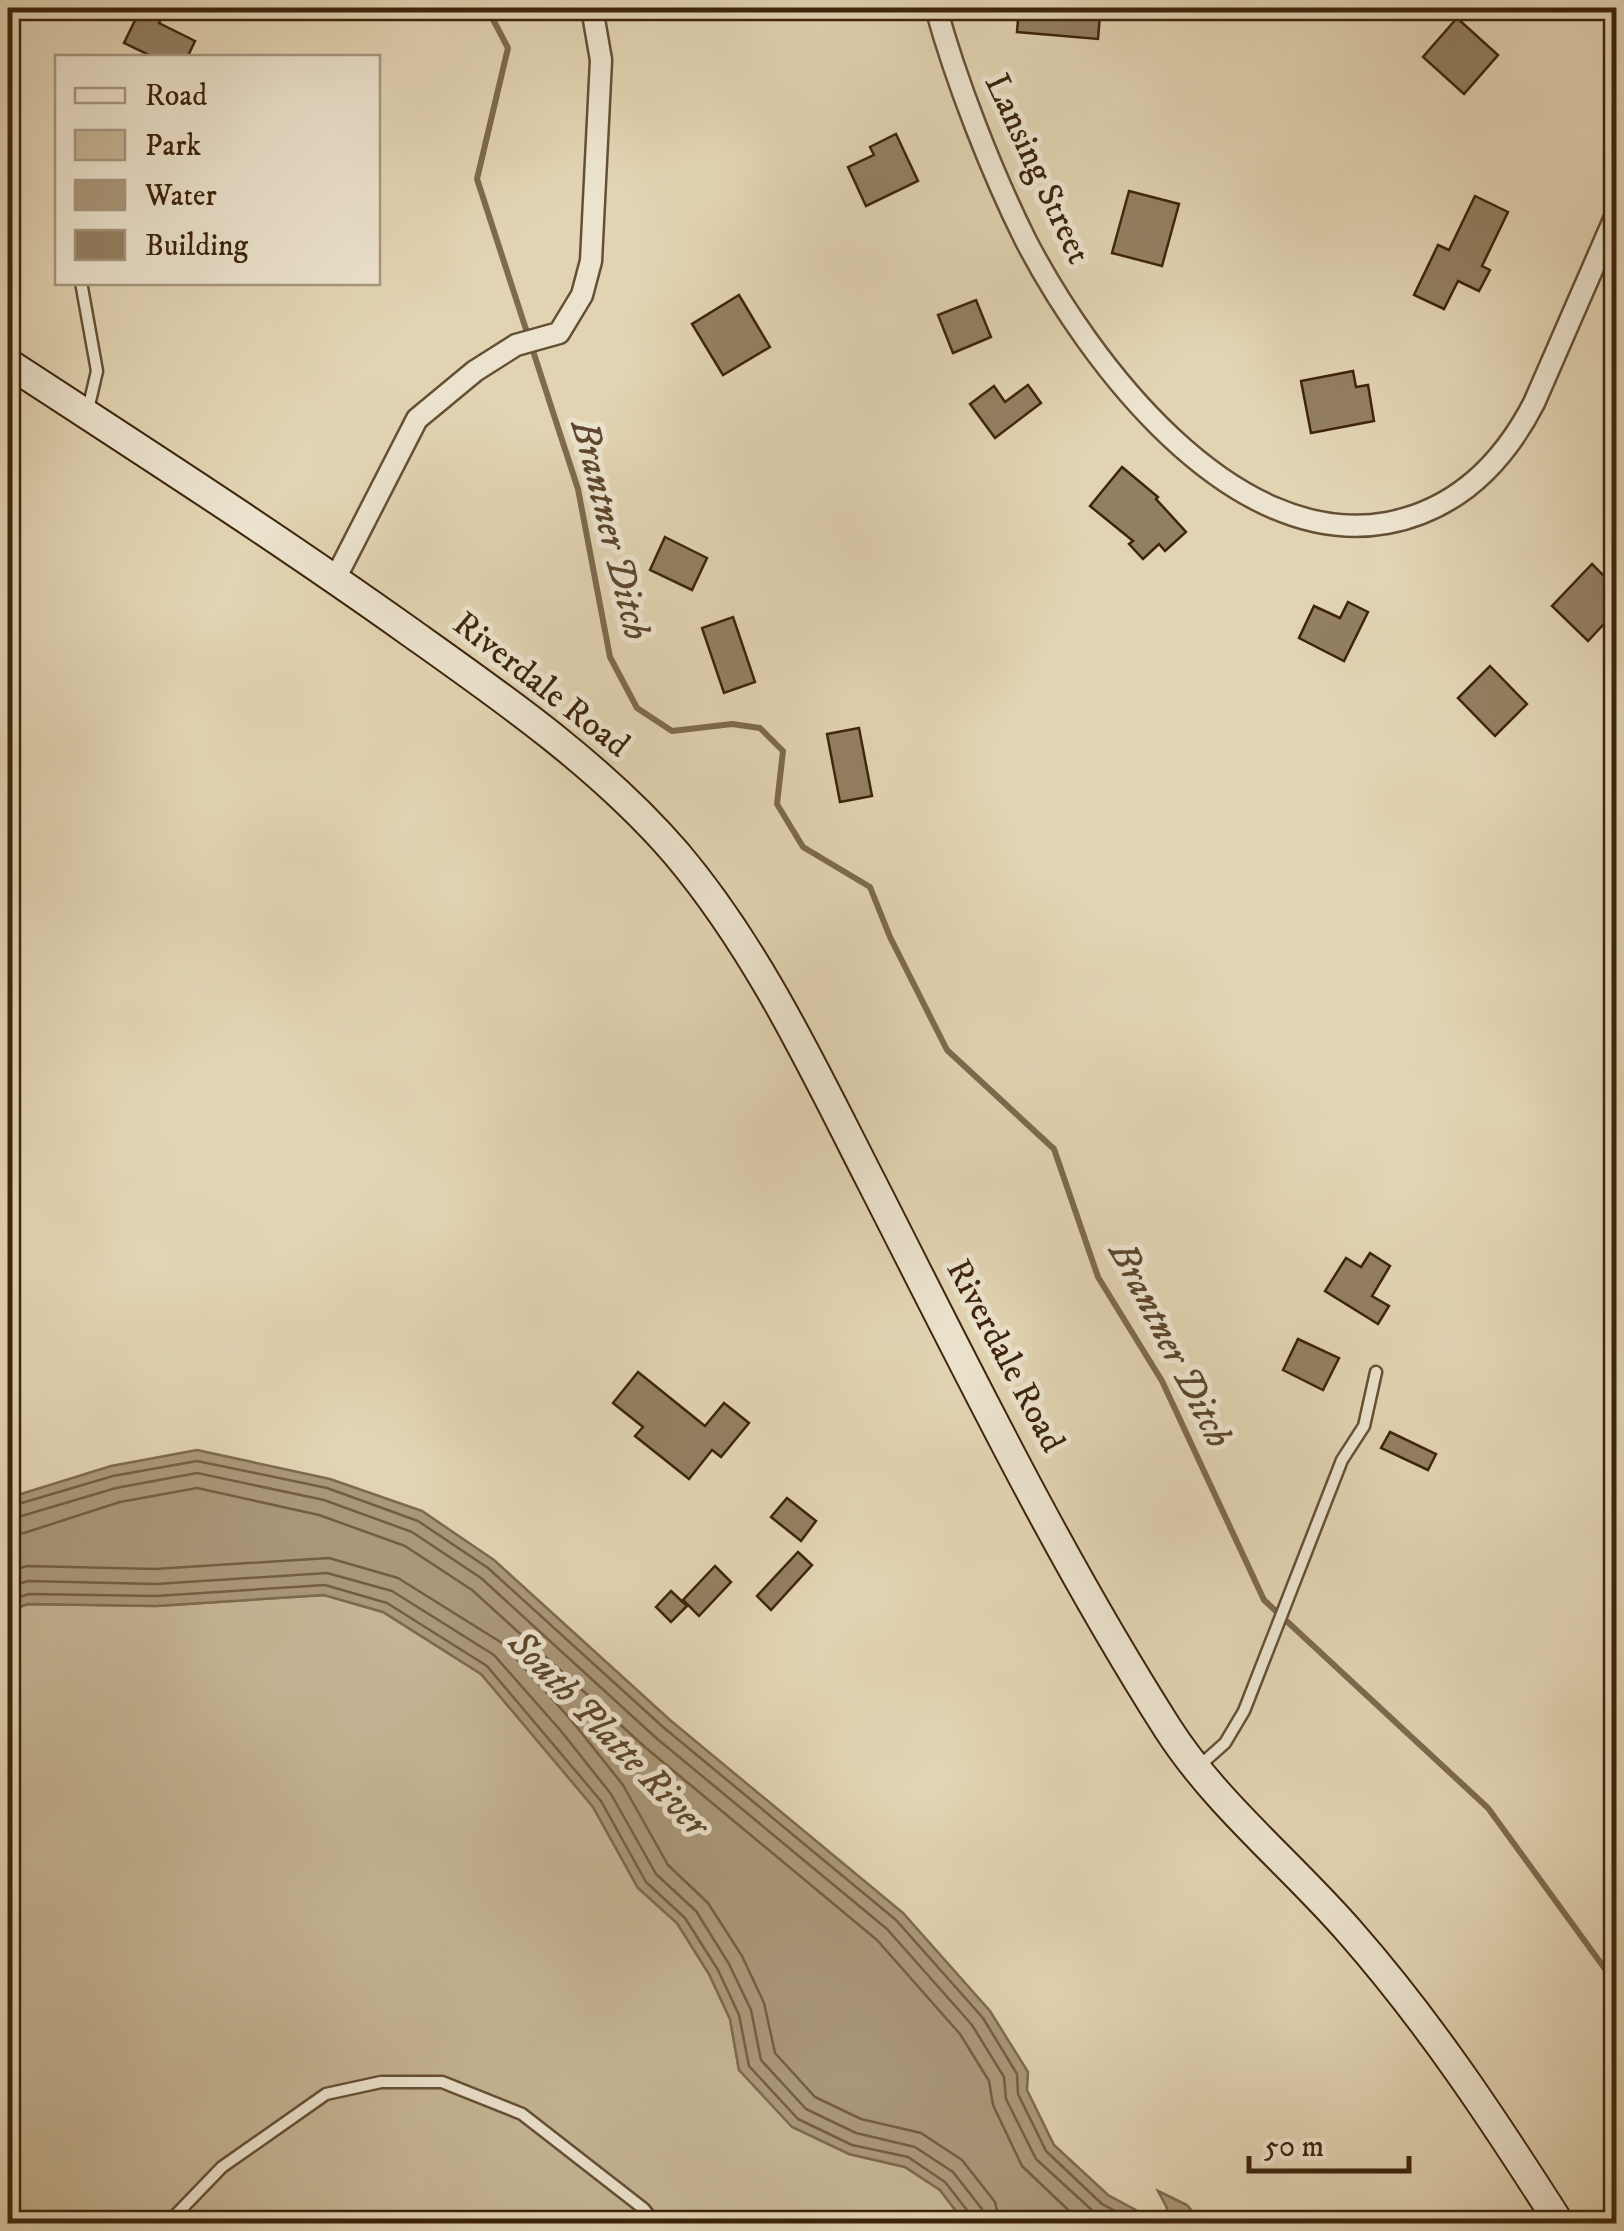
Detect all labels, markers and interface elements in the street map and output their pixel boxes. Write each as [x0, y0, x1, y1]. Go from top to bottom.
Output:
legend [55, 55, 380, 285]
street label: Lansing Street [974, 67, 1100, 271]
text: Road [145, 78, 207, 115]
text: Park [145, 128, 201, 165]
text: Water [144, 178, 217, 215]
text: Building [145, 228, 249, 265]
water label: Brantner Ditch [559, 413, 661, 645]
street label: Riverdale Road [444, 602, 639, 768]
water label: Brantner Ditch [1097, 1232, 1243, 1456]
street label: Riverdale Road [936, 1252, 1074, 1460]
water label: South Platte River [496, 1620, 721, 1850]
scale bar [1249, 2111, 1409, 2173]
text: 50 m [1264, 2129, 1324, 2166]

